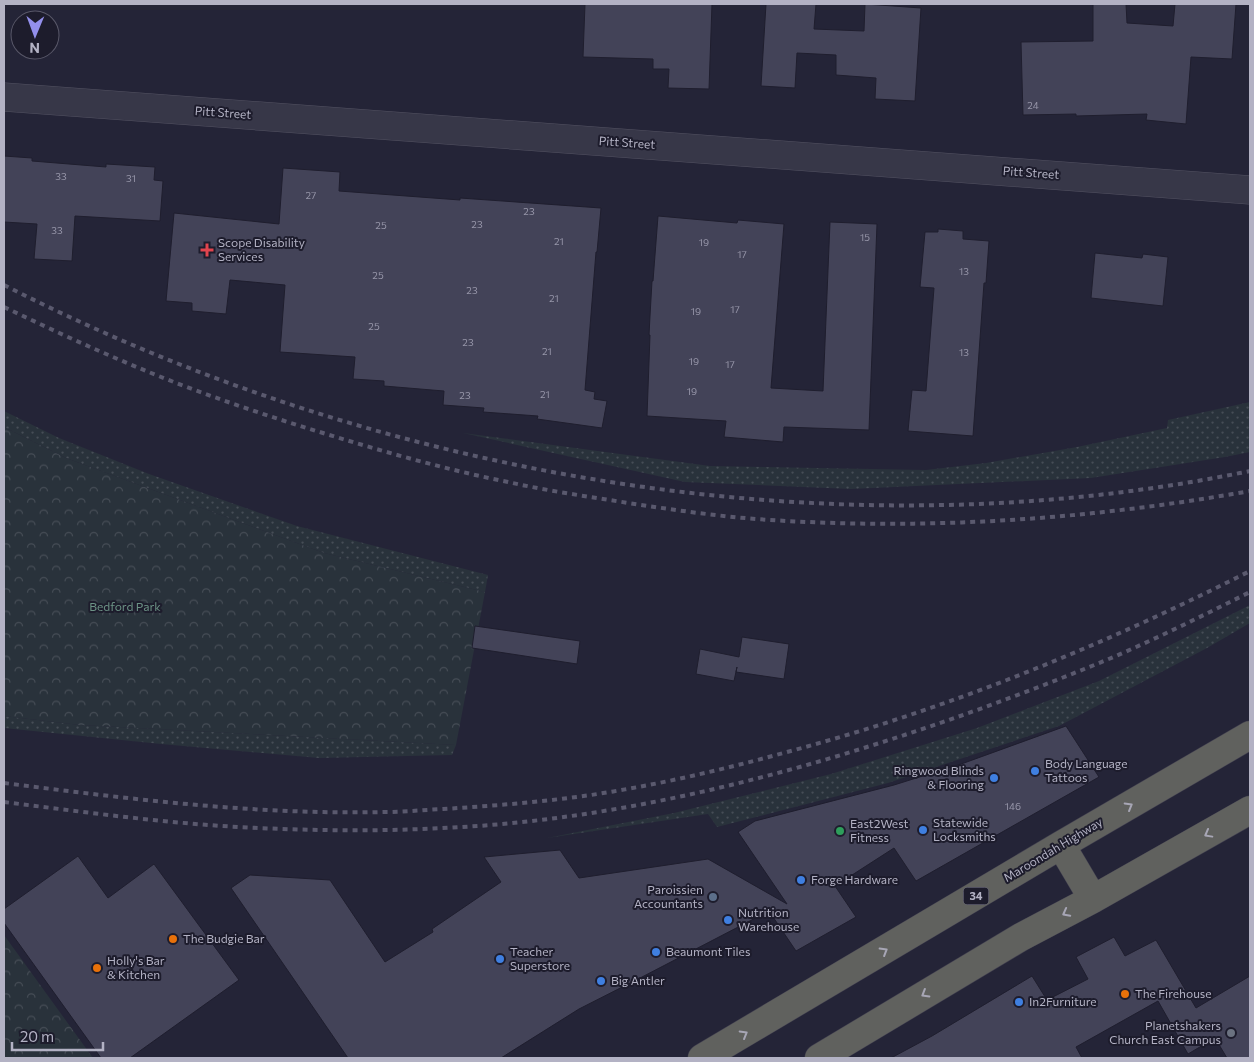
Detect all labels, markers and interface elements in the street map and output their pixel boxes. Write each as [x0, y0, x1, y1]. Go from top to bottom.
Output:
north arrow [10, 10, 60, 60]
text: N [29, 40, 40, 57]
house number: 24 [1027, 99, 1039, 111]
street label: Pitt Street [194, 103, 252, 121]
street label: Pitt Street [598, 133, 656, 151]
street label: Pitt Street [1002, 163, 1060, 181]
house number: 33 [55, 170, 67, 182]
house number: 31 [126, 172, 136, 184]
house number: 27 [306, 189, 316, 201]
house number: 23 [523, 205, 535, 217]
house number: 23 [471, 218, 483, 230]
house number: 25 [375, 219, 387, 231]
house number: 33 [51, 224, 63, 236]
house number: 15 [860, 231, 870, 243]
place label: Scope Disability Services [218, 235, 305, 263]
house number: 21 [554, 235, 564, 247]
house number: 19 [699, 236, 709, 248]
marker: Scope Disability Services [200, 243, 214, 257]
house number: 17 [737, 248, 747, 260]
house number: 13 [959, 265, 969, 277]
house number: 25 [372, 269, 384, 281]
house number: 23 [466, 284, 478, 296]
house number: 21 [549, 292, 559, 304]
house number: 17 [730, 303, 740, 315]
house number: 19 [691, 305, 701, 317]
house number: 25 [368, 320, 380, 332]
house number: 23 [462, 336, 474, 348]
house number: 21 [542, 345, 552, 357]
house number: 13 [959, 346, 969, 358]
house number: 19 [689, 355, 699, 367]
house number: 17 [725, 358, 735, 370]
house number: 19 [687, 385, 697, 397]
house number: 21 [540, 388, 550, 400]
house number: 23 [459, 389, 471, 401]
park label: Bedford Park [89, 599, 161, 613]
place label: Body Language Tattoos [1045, 756, 1128, 784]
place label: Ringwood Blinds & Flooring [893, 763, 984, 791]
marker: Body Language Tattoos [1029, 765, 1041, 777]
marker: Ringwood Blinds & Flooring [988, 772, 1000, 784]
house number: 146 [1005, 800, 1021, 812]
one-way arrow [1124, 802, 1133, 812]
street label: Maroondah Highway [1000, 814, 1105, 884]
place label: Statewide Locksmiths [933, 815, 996, 843]
place label: East2West Fitness [850, 816, 909, 844]
marker: Statewide Locksmiths [917, 824, 929, 836]
marker: East2West Fitness [834, 825, 846, 837]
one-way arrow [1204, 827, 1213, 837]
place label: Forge Hardware [811, 872, 898, 886]
marker: Forge Hardware [795, 874, 807, 886]
place label: Paroissien Accountants [634, 882, 703, 910]
road number: 34 [964, 888, 988, 904]
marker: Paroissien Accountants [707, 891, 719, 903]
place label: Nutrition Warehouse [738, 905, 799, 933]
one-way arrow [1062, 907, 1071, 917]
marker: Nutrition Warehouse [722, 914, 734, 926]
place label: The Budgie Bar [183, 931, 265, 945]
marker: The Budgie Bar [167, 933, 179, 945]
place label: Teacher Superstore [510, 944, 570, 972]
place label: Beaumont Tiles [666, 944, 750, 958]
marker: Beaumont Tiles [650, 946, 662, 958]
one-way arrow [879, 947, 888, 957]
place label: Holly's Bar & Kitchen [107, 953, 165, 981]
marker: Teacher Superstore [494, 953, 506, 965]
marker: Holly's Bar & Kitchen [91, 962, 103, 974]
place label: Big Antler [611, 973, 665, 987]
marker: Big Antler [595, 975, 607, 987]
place label: The Firehouse [1135, 986, 1212, 1000]
one-way arrow [922, 988, 931, 998]
marker: The Firehouse [1119, 988, 1131, 1000]
place label: In2Furniture [1029, 994, 1097, 1008]
marker: In2Furniture [1013, 996, 1025, 1008]
place label: Planetshakers Church East Campus [1109, 1018, 1221, 1046]
scale bar [12, 1020, 104, 1052]
text: 20 m [20, 1027, 54, 1045]
marker: Planetshakers Church East Campus [1225, 1027, 1237, 1039]
one-way arrow [739, 1030, 748, 1040]

